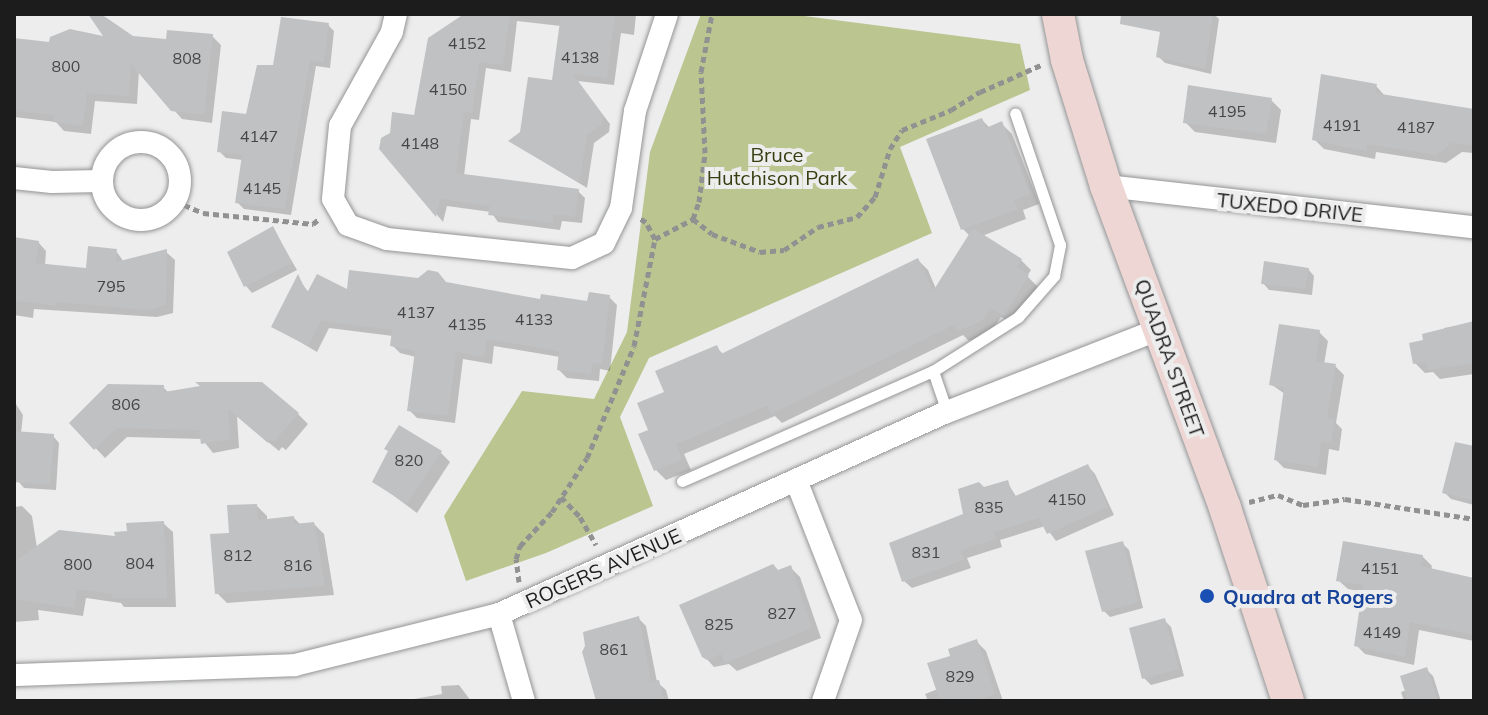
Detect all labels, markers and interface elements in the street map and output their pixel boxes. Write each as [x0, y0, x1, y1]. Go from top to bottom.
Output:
house number: 4152 [448, 33, 486, 53]
house number: 4138 [561, 47, 599, 67]
house number: 808 [173, 48, 201, 68]
house number: 800 [52, 56, 80, 76]
house number: 4150 [429, 79, 467, 99]
house number: 4195 [1208, 101, 1246, 121]
house number: 4191 [1323, 115, 1361, 135]
house number: 4187 [1397, 117, 1435, 137]
house number: 4147 [240, 126, 278, 146]
house number: 4148 [401, 133, 439, 153]
park label: Bruce Hutchison Park [707, 142, 847, 189]
house number: 4145 [243, 178, 281, 198]
street label: TUXEDO DRIVE [1216, 187, 1364, 227]
house number: 795 [97, 276, 125, 296]
street label: QUADRA STREET [1130, 276, 1210, 440]
house number: 4137 [397, 302, 435, 322]
house number: 4133 [515, 309, 553, 329]
house number: 4135 [448, 314, 486, 334]
house number: 806 [112, 394, 140, 414]
house number: 820 [395, 450, 423, 470]
house number: 4150 [1048, 489, 1086, 509]
house number: 835 [975, 497, 1003, 517]
street label: ROGERS AVENUE [522, 523, 684, 613]
house number: 831 [912, 542, 940, 562]
house number: 812 [224, 545, 252, 565]
house number: 804 [126, 553, 154, 573]
house number: 800 [64, 554, 92, 574]
house number: 816 [284, 555, 312, 575]
house number: 4151 [1361, 558, 1399, 578]
place label: Quadra at Rogers [1223, 584, 1393, 608]
marker: Quadra at Rogers [1198, 587, 1216, 605]
house number: 827 [768, 603, 796, 623]
house number: 825 [705, 614, 733, 634]
house number: 4149 [1363, 622, 1401, 642]
house number: 861 [600, 639, 628, 659]
house number: 829 [946, 666, 974, 686]

